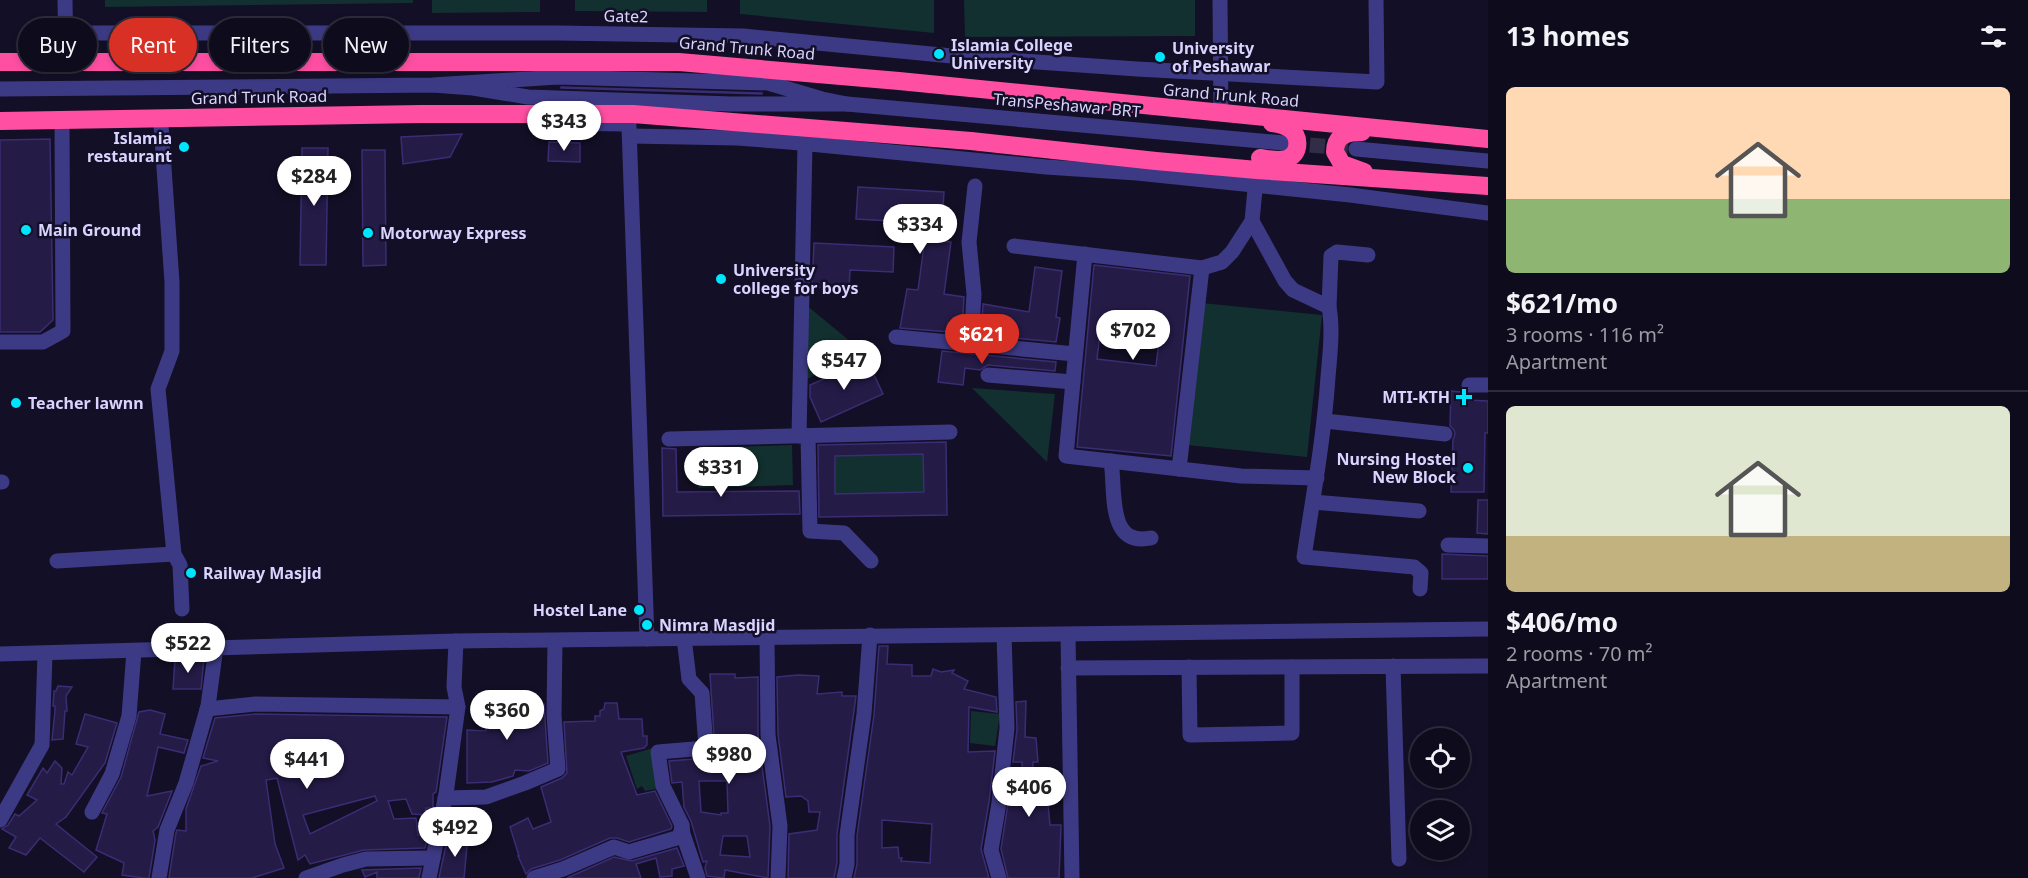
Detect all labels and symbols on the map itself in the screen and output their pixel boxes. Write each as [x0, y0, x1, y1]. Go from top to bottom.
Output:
street label: Gate2 [604, 5, 648, 27]
street label: Grand Trunk Road [678, 31, 816, 65]
place label: Islamia College University [951, 34, 1073, 74]
place label: University of Peshawar [1172, 37, 1270, 77]
marker: Islamia College University [932, 47, 946, 61]
marker: University of Peshawar [1153, 50, 1167, 64]
street label: Grand Trunk Road [1162, 78, 1300, 112]
street label: Grand Trunk Road [191, 85, 327, 109]
street label: TransPeshawar BRT [992, 88, 1142, 122]
pin: $343 [528, 101, 600, 152]
place label: Islamia restaurant [87, 127, 172, 167]
marker: Islamia restaurant [177, 140, 191, 154]
pin: $284 [278, 156, 350, 207]
pin: $334 [884, 204, 956, 255]
place label: Main Ground [38, 219, 141, 241]
place label: Motorway Express [380, 222, 527, 244]
marker: Main Ground [19, 223, 33, 237]
marker: Motorway Express [361, 226, 375, 240]
place label: University college for boys [733, 259, 859, 299]
marker: University college for boys [714, 272, 728, 286]
pin: $702 [1097, 310, 1169, 361]
pin: $621 [946, 314, 1018, 365]
pin: $547 [808, 340, 880, 391]
place label: MTI-KTH [1382, 386, 1450, 408]
marker: MTI-KTH [1455, 388, 1473, 406]
place label: Teacher lawnn [28, 392, 144, 414]
marker: Teacher lawnn [9, 396, 23, 410]
pin: $331 [685, 447, 757, 498]
place label: Nursing Hostel New Block [1336, 448, 1456, 488]
marker: Nursing Hostel New Block [1461, 461, 1475, 475]
place label: Railway Masjid [203, 562, 322, 584]
marker: Railway Masjid [184, 566, 198, 580]
place label: Hostel Lane [533, 599, 627, 621]
marker: Hostel Lane [632, 603, 646, 617]
place label: Nimra Masdjid [659, 614, 775, 636]
marker: Nimra Masdjid [640, 618, 654, 632]
pin: $522 [152, 623, 224, 674]
pin: $360 [471, 690, 543, 741]
pin: $980 [693, 734, 765, 785]
pin: $441 [271, 739, 343, 790]
pin: $406 [993, 767, 1065, 818]
pin: $492 [419, 807, 491, 858]

